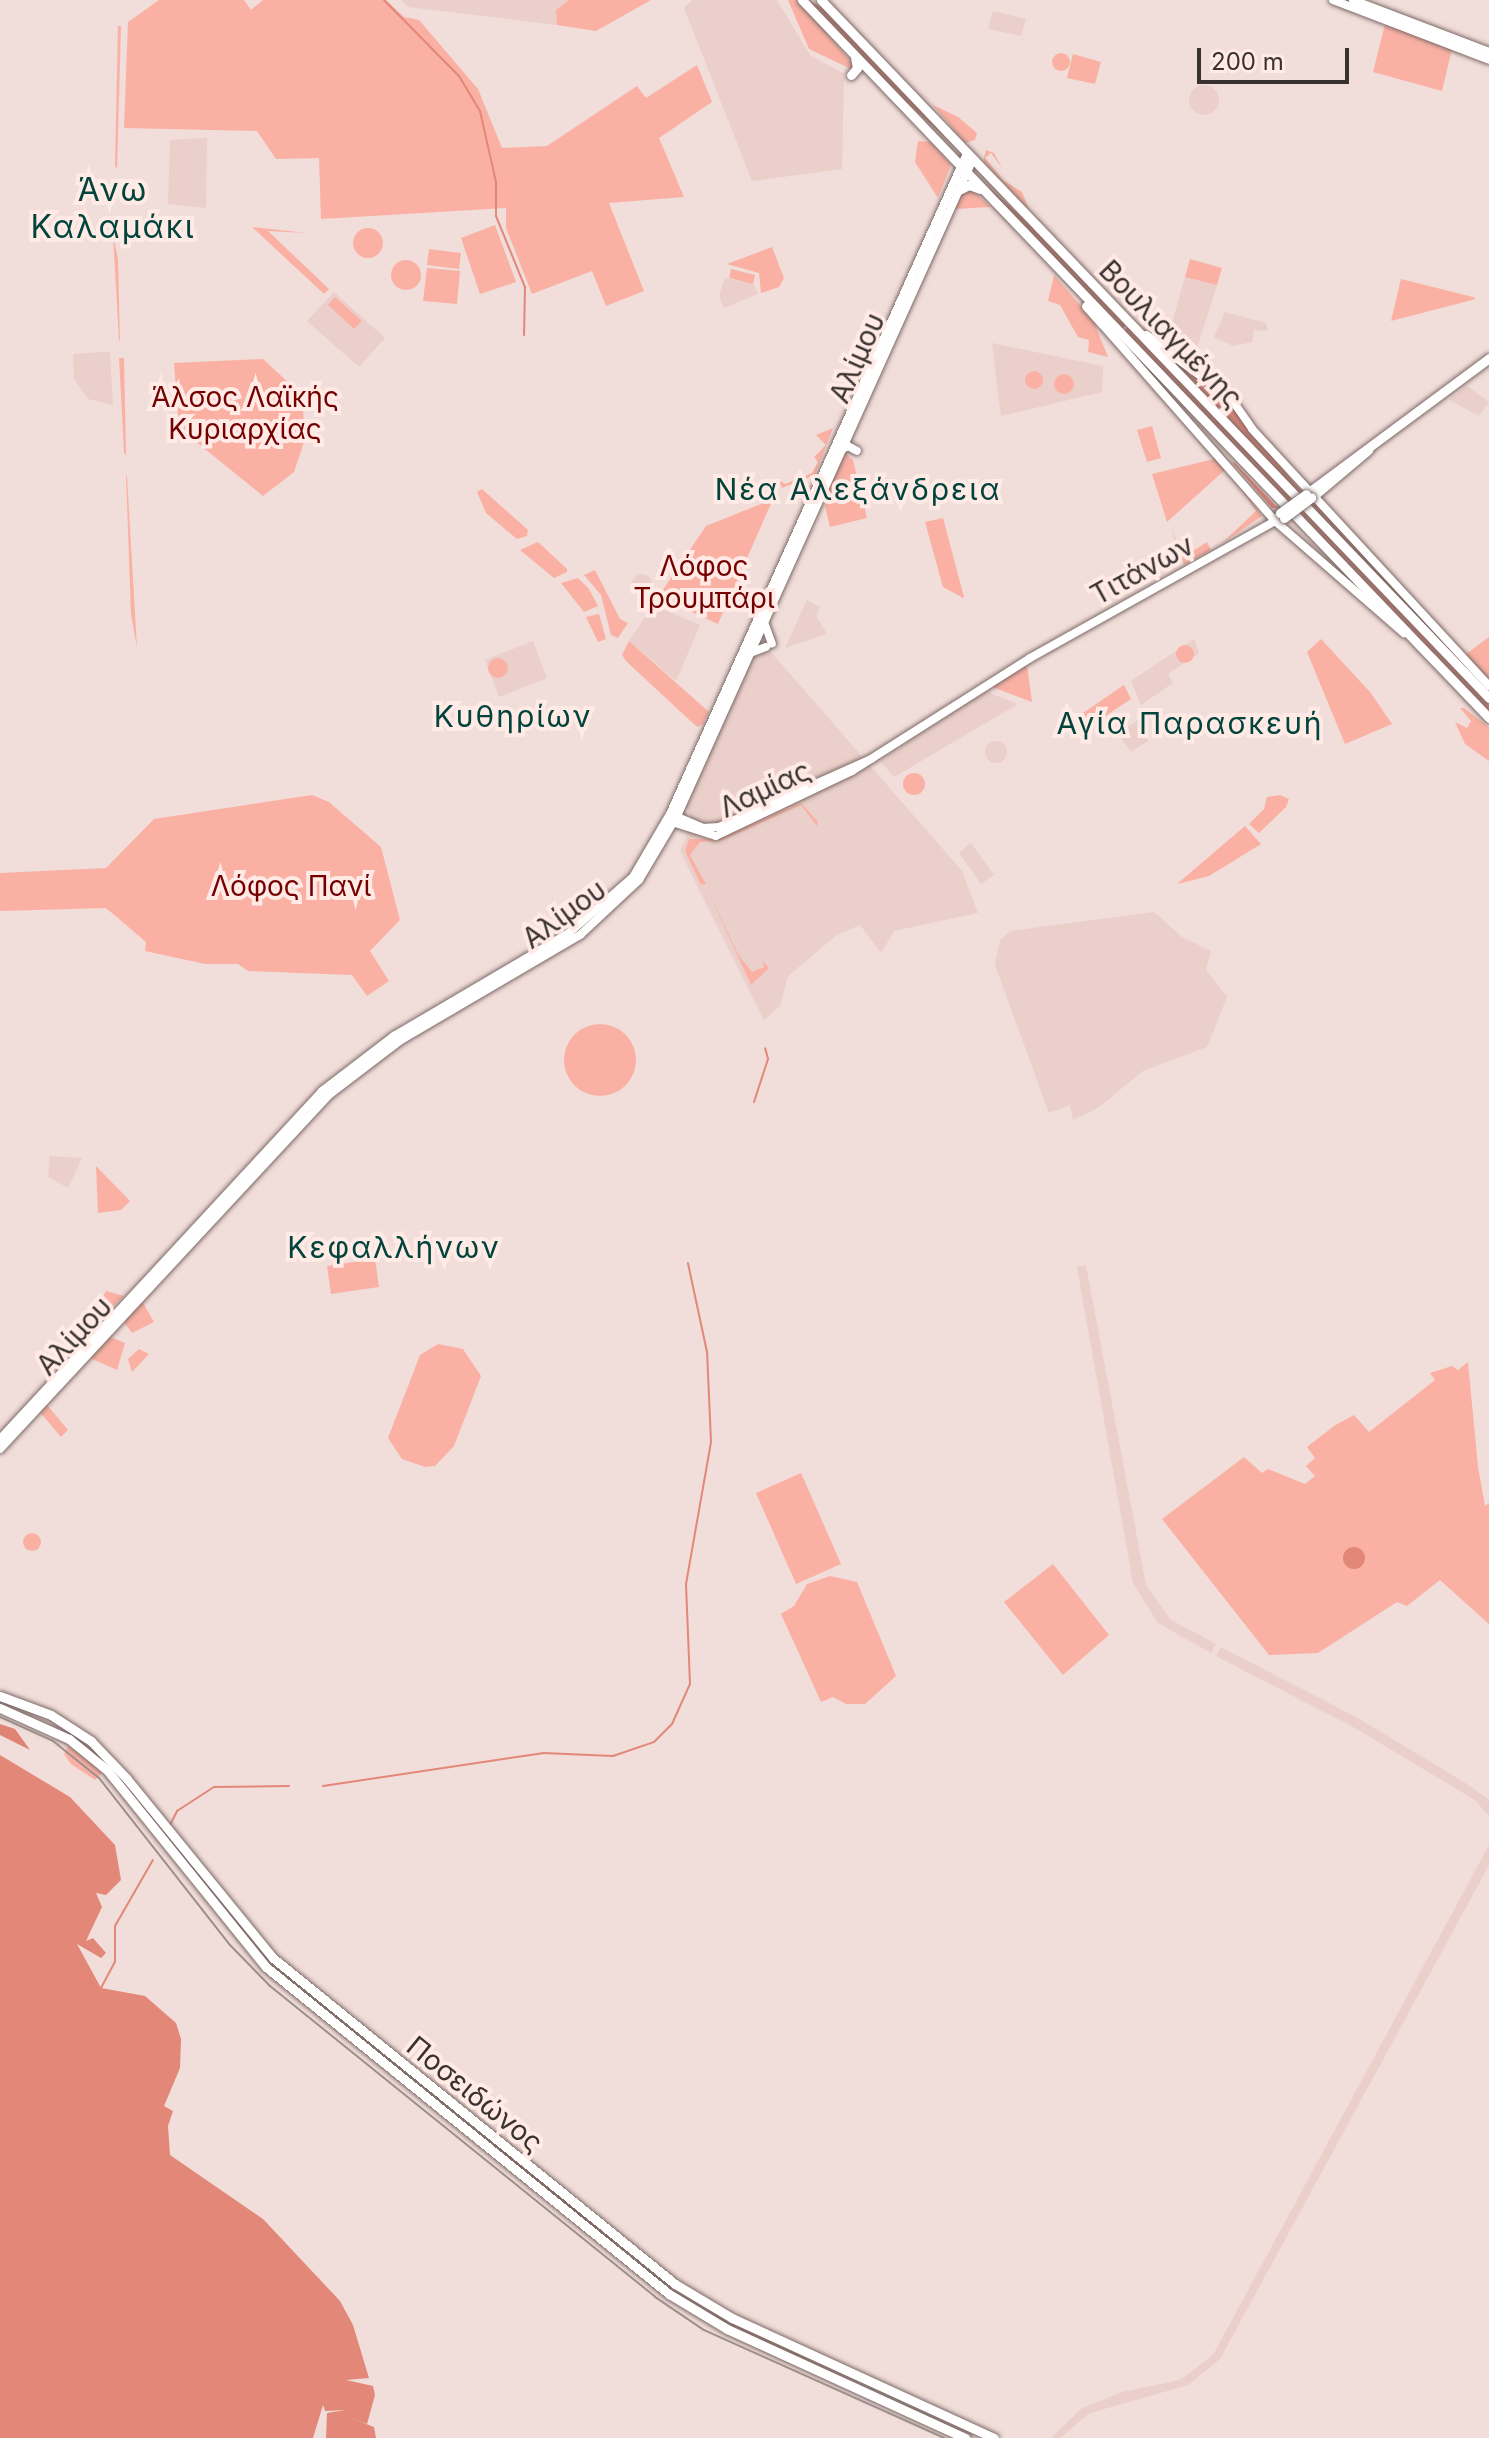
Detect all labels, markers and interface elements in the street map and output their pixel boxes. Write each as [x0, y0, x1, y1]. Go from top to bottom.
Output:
scale bar [1201, 32, 1353, 82]
text: 200 m [1211, 47, 1284, 76]
district label: Άνω Καλαμάκι [31, 172, 195, 247]
street label: Βουλιαγμένης [1092, 253, 1250, 415]
street label: Αλίμου [822, 308, 892, 408]
park label: Άλσος Λαϊκής Κυριαρχίας [151, 380, 339, 446]
district label: Νέα Αλεξάνδρεια [715, 471, 1001, 507]
street label: Τιτάνων [1085, 528, 1199, 612]
park label: Λόφος Τρουμπάρι [633, 549, 775, 615]
district label: Κυθηρίων [434, 698, 592, 734]
district label: Αγία Παρασκευή [1056, 705, 1324, 741]
street label: Λαμίας [714, 753, 816, 825]
park label: Λόφος Πανί [211, 869, 371, 903]
street label: Αλίμου [516, 873, 612, 955]
district label: Κεφαλλήνων [287, 1229, 501, 1265]
street label: Αλίμου [29, 1290, 119, 1382]
street label: Ποσειδώνος [400, 2029, 550, 2159]

